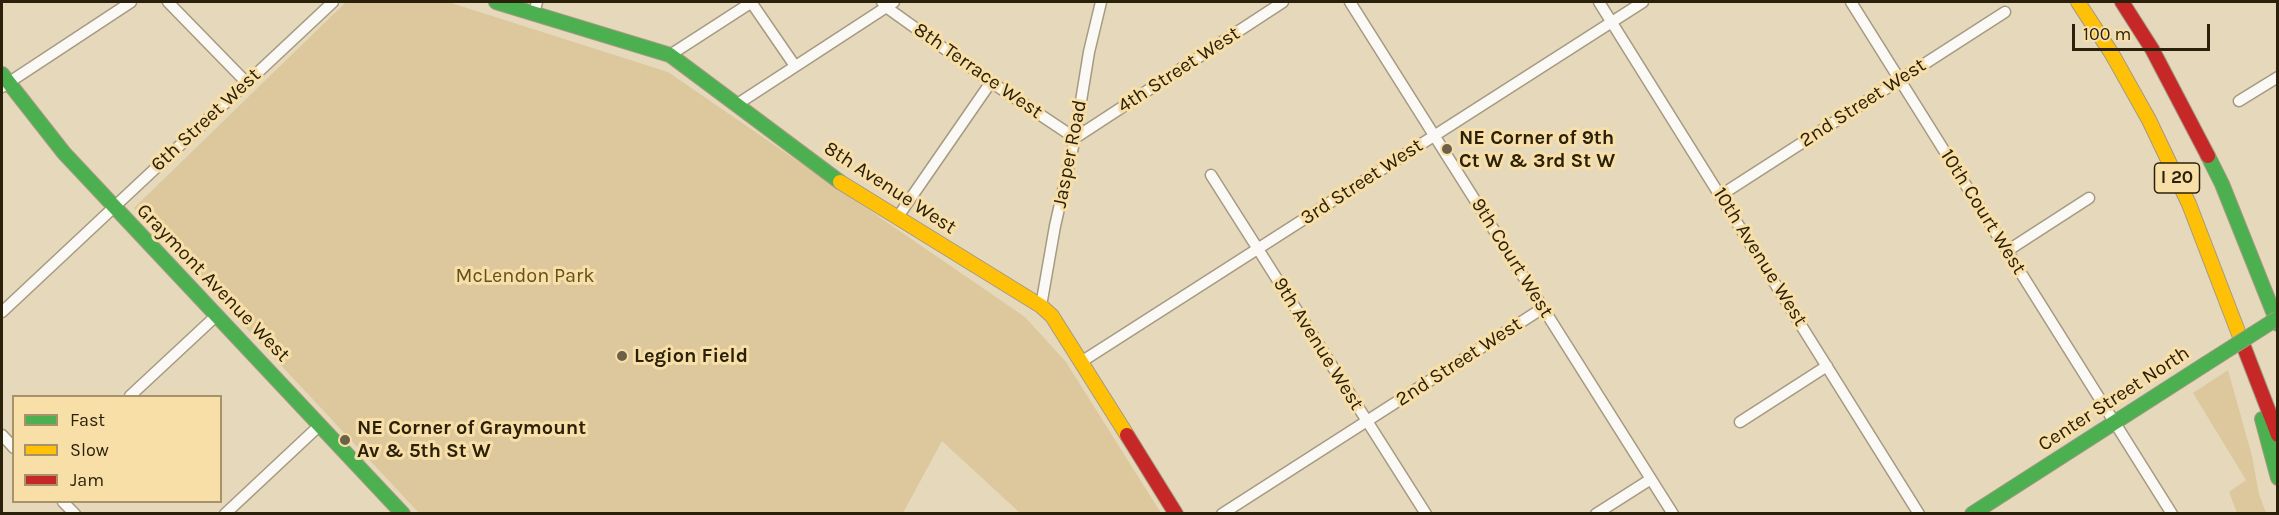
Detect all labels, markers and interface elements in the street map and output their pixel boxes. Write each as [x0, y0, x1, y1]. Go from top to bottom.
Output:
scale bar [2075, 12, 2213, 50]
street label: 8th Terrace West [909, 18, 1047, 124]
street label: 4th Street West [1113, 22, 1245, 118]
text: 100 m [2083, 23, 2131, 45]
street label: 2nd Street West [1795, 53, 1931, 153]
street label: 6th Street West [146, 63, 266, 177]
street label: Jasper Road [1048, 98, 1092, 210]
place label: NE Corner of 9th Ct W & 3rd St W [1459, 126, 1615, 173]
street label: 3rd Street West [1296, 134, 1428, 230]
street label: 8th Avenue West [819, 136, 961, 240]
marker: NE Corner of 9th Ct W & 3rd St W [1440, 142, 1454, 156]
street label: 10th Court West [1935, 145, 2031, 279]
road number: I 20 [2154, 163, 2200, 193]
street label: 10th Avenue West [1708, 183, 1812, 331]
street label: 9th Court West [1466, 194, 1558, 322]
street label: Graymont Avenue West [131, 199, 295, 367]
park label: McLendon Park [455, 264, 595, 288]
street label: 9th Avenue West [1268, 273, 1368, 415]
street label: 2nd Street West [1391, 312, 1527, 412]
street label: Center Street North [2034, 341, 2194, 457]
place label: Legion Field [634, 344, 748, 368]
marker: Legion Field [615, 349, 629, 363]
legend [12, 395, 222, 503]
text: Fast [70, 409, 105, 431]
place label: NE Corner of Graymount Av & 5th St W [357, 416, 586, 463]
marker: NE Corner of Graymount Av & 5th St W [338, 433, 352, 447]
text: Slow [70, 439, 109, 461]
text: Jam [70, 469, 104, 491]

